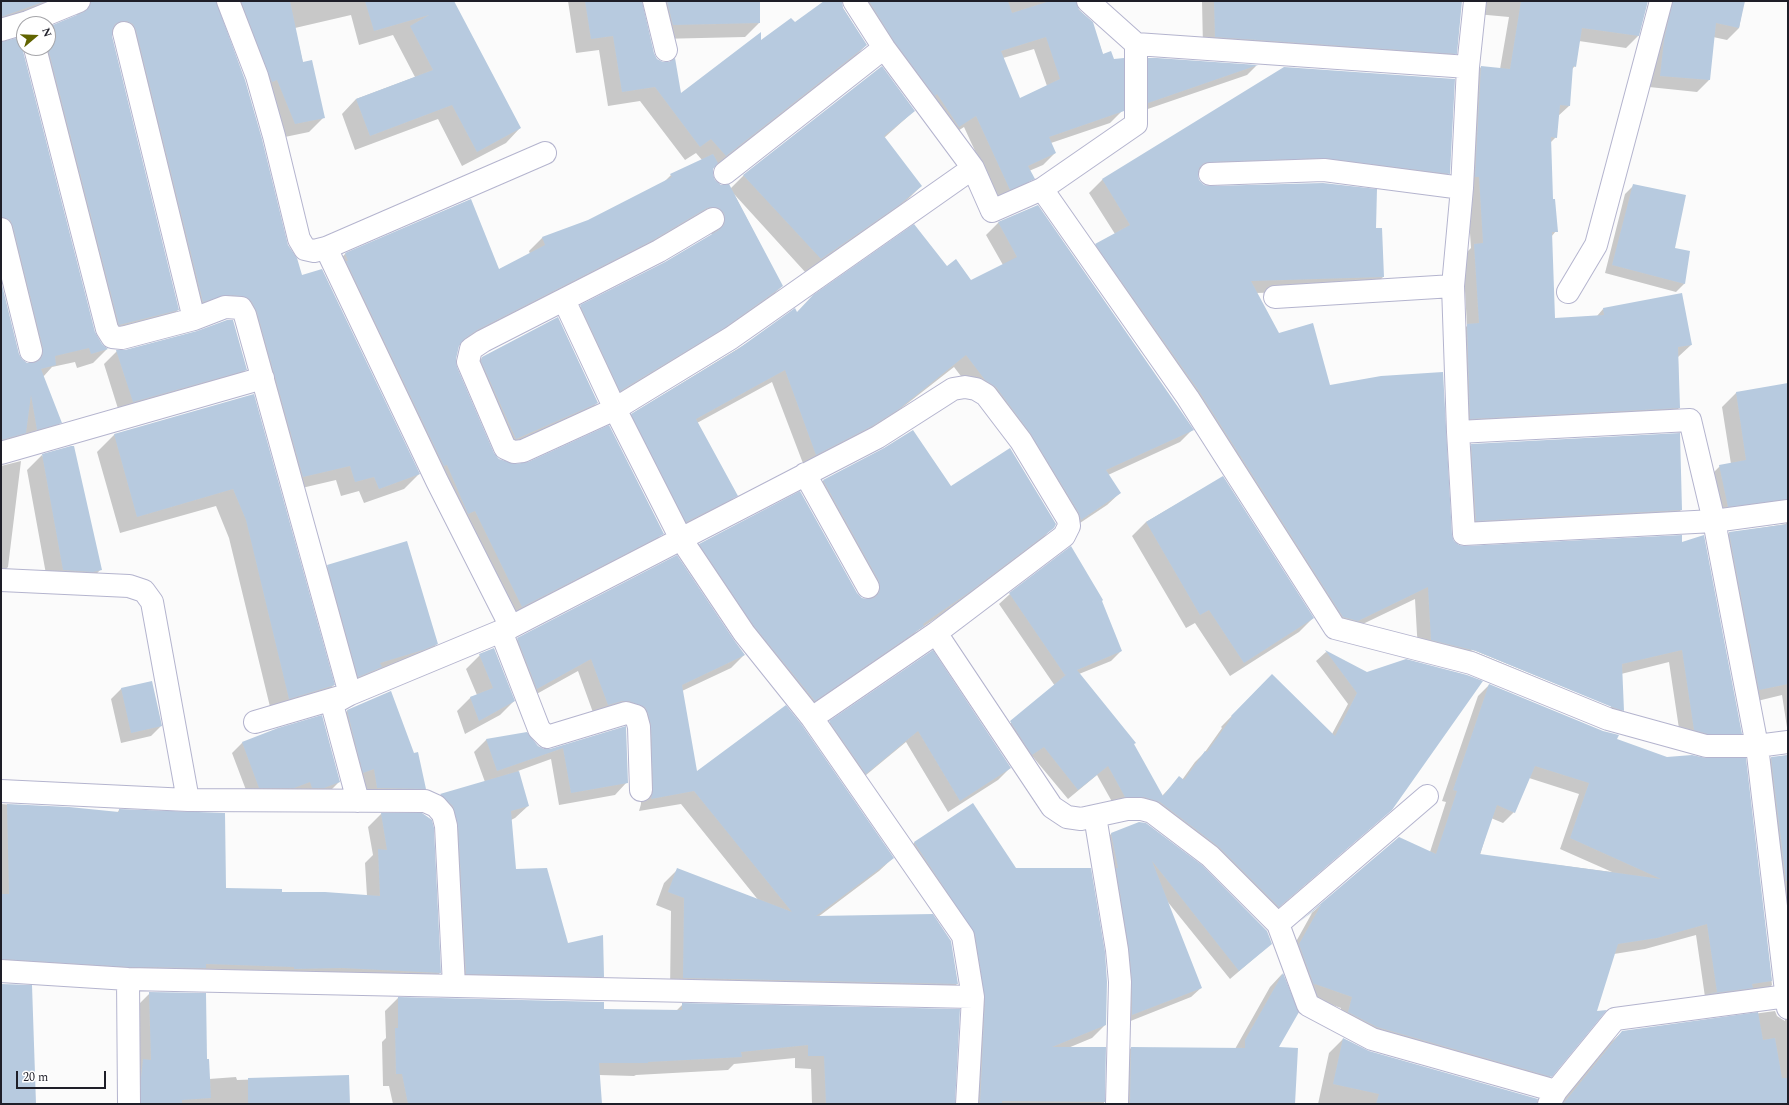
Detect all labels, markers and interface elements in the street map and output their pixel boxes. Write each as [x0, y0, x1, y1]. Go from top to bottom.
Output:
north arrow [16, 16, 56, 56]
text: N [37, 25, 56, 39]
scale bar [18, 1063, 108, 1089]
text: 20 m [23, 1068, 48, 1087]

